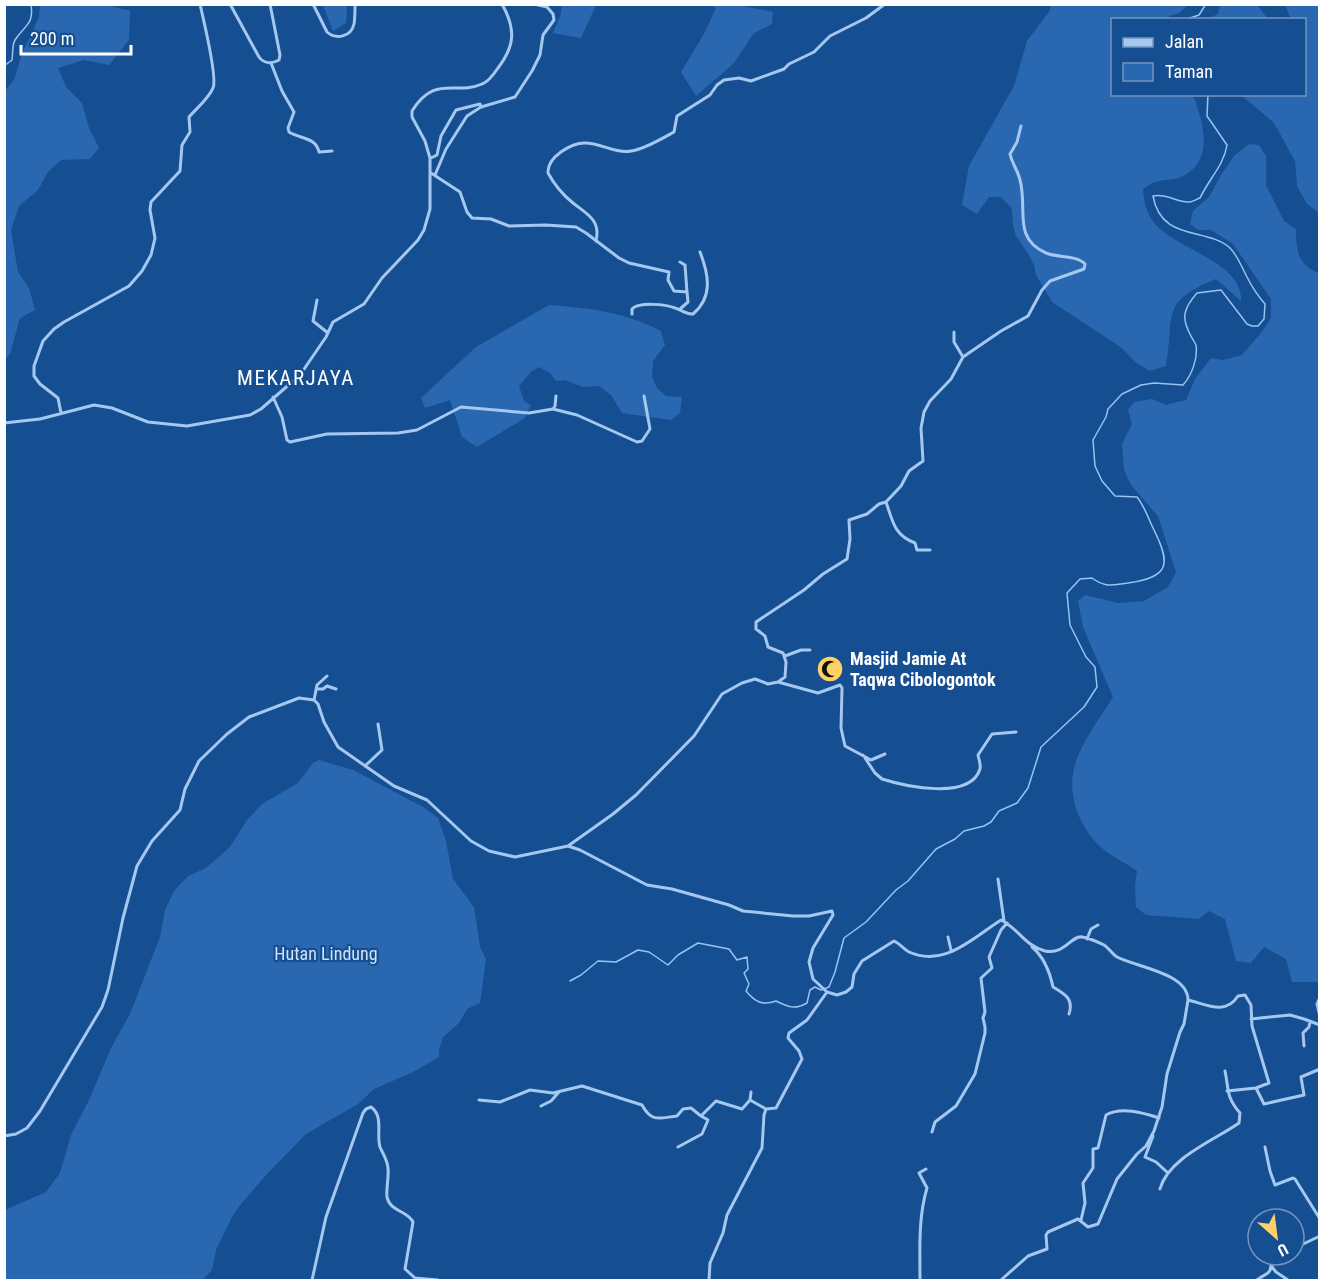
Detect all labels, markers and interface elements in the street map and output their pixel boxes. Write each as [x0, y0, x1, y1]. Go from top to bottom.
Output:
scale bar [21, 18, 130, 56]
legend [1111, 18, 1306, 96]
text: 200 m [30, 28, 74, 49]
text: Jalan [1165, 31, 1204, 52]
text: Taman [1165, 61, 1213, 82]
district label: MEKARJAYA [237, 366, 355, 390]
place label: Masjid Jamie At Taqwa Cibologontok [850, 648, 996, 690]
mosque icon: Masjid Jamie At Taqwa Cibologontok [815, 654, 845, 684]
park label: Hutan Lindung [274, 943, 378, 964]
north arrow [1246, 1207, 1306, 1267]
text: U [1274, 1239, 1291, 1260]

